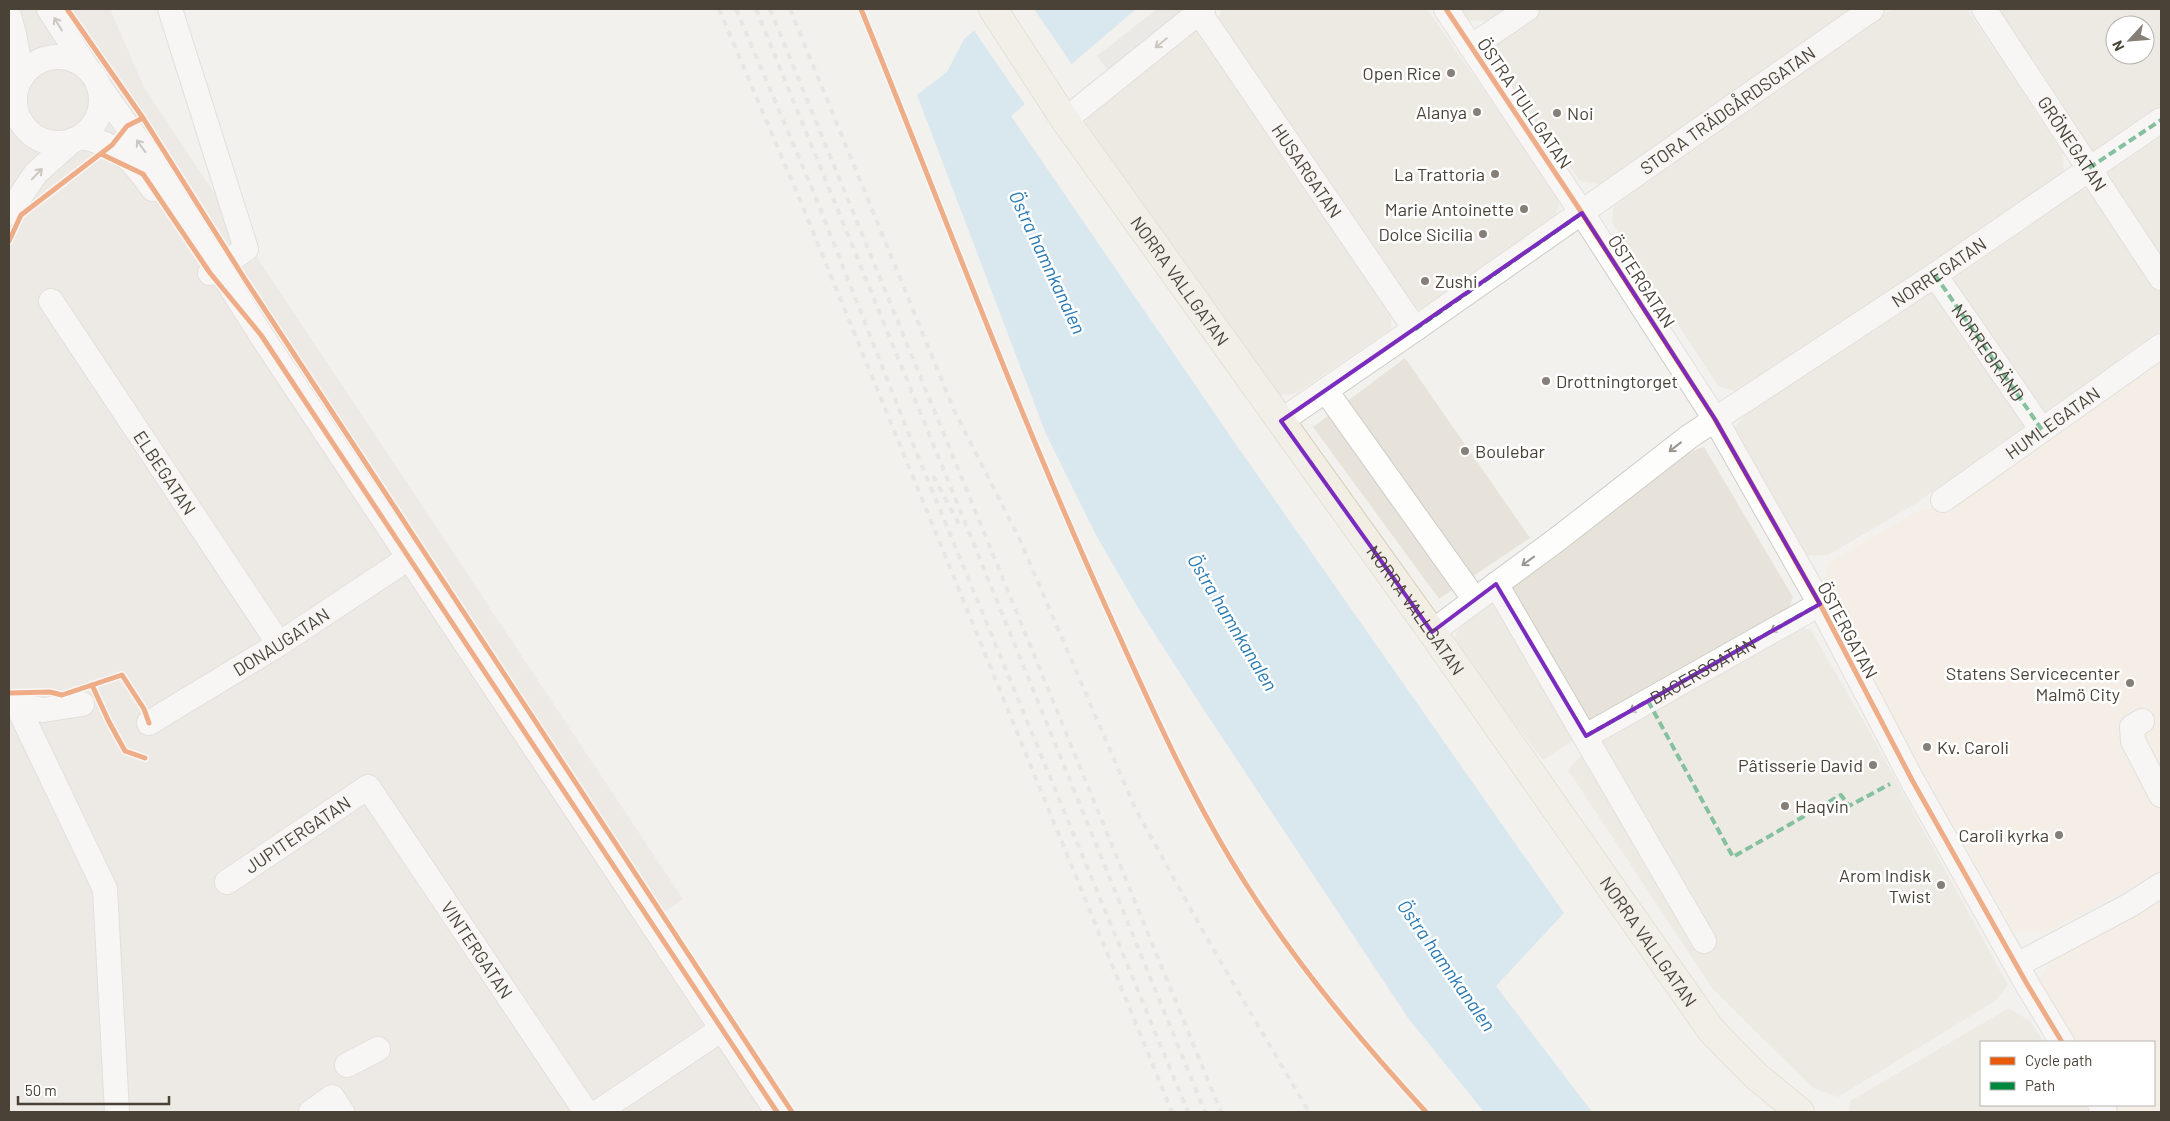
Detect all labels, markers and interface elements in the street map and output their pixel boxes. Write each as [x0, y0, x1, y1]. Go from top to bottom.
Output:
north arrow [2105, 15, 2155, 65]
one-way arrow [53, 17, 63, 31]
street label: ÖSTRA TULLGATAN [1473, 33, 1577, 173]
one-way arrow [1155, 37, 1168, 48]
text: N [2108, 38, 2128, 54]
street label: STORA TRÄDGÅRDSGATAN [1636, 41, 1819, 179]
place label: Open Rice [1363, 62, 1441, 84]
marker: Open Rice [1445, 67, 1457, 79]
street label: GRÖNEGATAN [2033, 92, 2112, 195]
place label: Alanya [1416, 101, 1467, 123]
place label: Noi [1567, 102, 1594, 124]
marker: Alanya [1471, 106, 1483, 118]
marker: Noi [1551, 107, 1563, 119]
street label: HUSARGATAN [1267, 119, 1347, 222]
one-way arrow [136, 139, 146, 153]
place label: La Trattoria [1394, 163, 1485, 185]
one-way arrow [31, 167, 43, 180]
marker: La Trattoria [1489, 168, 1501, 180]
water label: Östra hamnkanalen [1005, 187, 1091, 337]
place label: Marie Antoinette [1385, 198, 1514, 220]
marker: Marie Antoinette [1518, 203, 1530, 215]
street label: NORRA VALLGATAN [1126, 212, 1234, 350]
place label: Dolce Sicilia [1378, 223, 1473, 245]
marker: Dolce Sicilia [1477, 228, 1489, 240]
street label: ÖSTERGATAN [1604, 230, 1680, 332]
street label: NORREGATAN [1887, 232, 1990, 312]
place label: Zushi [1435, 270, 1477, 292]
marker: Zushi [1419, 275, 1431, 287]
street label: NORREGRÄND [1947, 300, 2030, 405]
place label: Drottningtorget [1556, 370, 1678, 392]
marker: Drottningtorget [1540, 375, 1552, 387]
street label: HUMLEGATAN [2001, 382, 2104, 464]
street label: ELBEGATAN [129, 426, 201, 519]
place label: Boulebar [1475, 440, 1546, 462]
one-way arrow [1669, 442, 1682, 453]
marker: Boulebar [1459, 445, 1471, 457]
street label: NORRA VALLGATAN [1362, 541, 1470, 679]
water label: Östra hamnkanalen [1183, 549, 1283, 695]
one-way arrow [1521, 556, 1535, 566]
street label: ÖSTERGATAN [1813, 578, 1883, 682]
street label: DONAUGATAN [229, 603, 333, 680]
one-way arrow [1770, 623, 1785, 633]
street label: BAGERSGATAN [1646, 632, 1760, 709]
place label: Statens Servicecenter Malmö City [1946, 662, 2120, 705]
marker: Statens Servicecenter Malmö City [2124, 677, 2136, 689]
one-way arrow [1628, 703, 1643, 713]
place label: Kv. Caroli [1937, 736, 2009, 758]
marker: Kv. Caroli [1921, 741, 1933, 753]
place label: Pâtisserie David [1738, 754, 1863, 776]
marker: Pâtisserie David [1867, 759, 1879, 771]
street label: JUPITERGATAN [240, 791, 355, 878]
place label: Haqvin [1795, 795, 1849, 817]
marker: Haqvin [1779, 800, 1791, 812]
place label: Caroli kyrka [1958, 824, 2049, 846]
marker: Caroli kyrka [2053, 829, 2065, 841]
place label: Arom Indisk Twist [1839, 864, 1931, 907]
street label: NORRA VALLGATAN [1596, 872, 1702, 1011]
marker: Arom Indisk Twist [1935, 879, 1947, 891]
water label: Östra hamnkanalen [1393, 895, 1501, 1035]
street label: VINTERGATAN [437, 897, 518, 1003]
legend [1980, 1041, 2155, 1106]
text: Cycle path [2025, 1051, 2092, 1069]
scale bar [18, 1074, 169, 1106]
text: Path [2025, 1076, 2055, 1094]
text: 50 m [25, 1081, 57, 1099]

